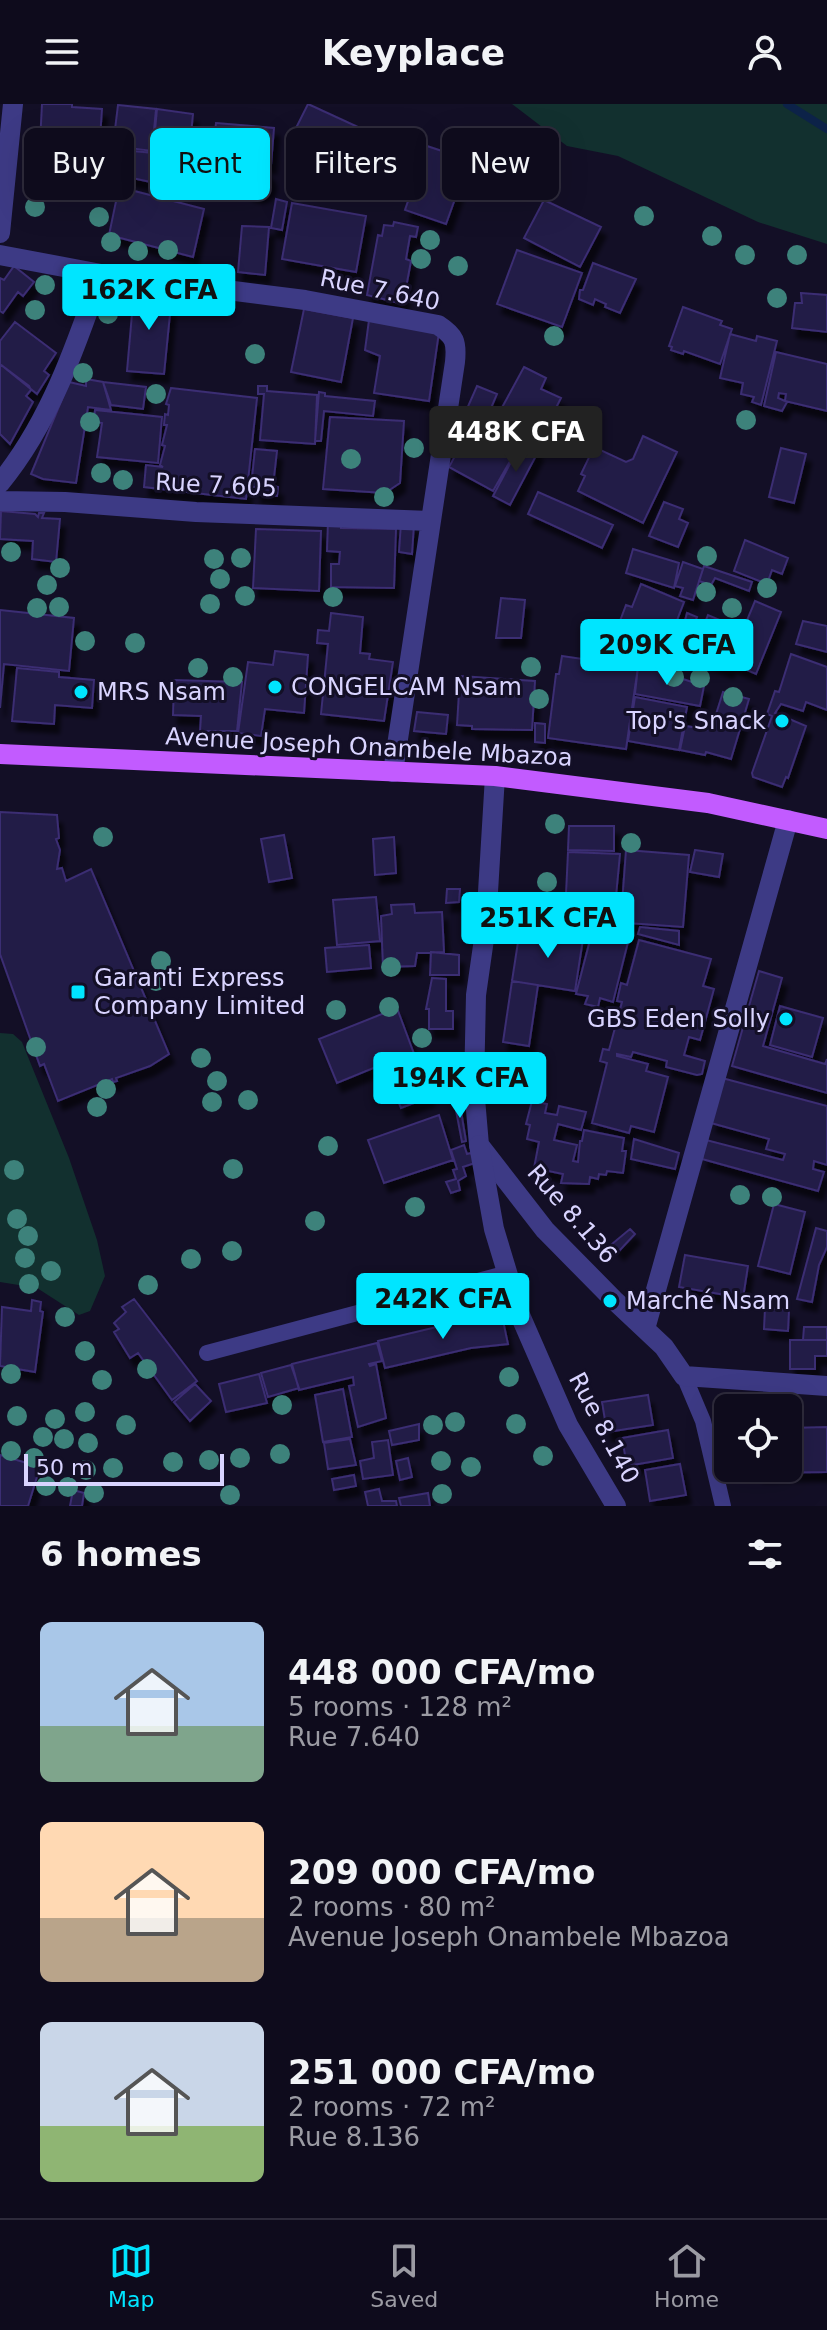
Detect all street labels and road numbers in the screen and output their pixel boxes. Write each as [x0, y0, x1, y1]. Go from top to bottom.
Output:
street label: Rue 7.640 [317, 264, 443, 316]
street label: Rue 7.605 [154, 468, 278, 502]
street label: Avenue Joseph Onambele Mbazoa [165, 722, 573, 772]
street label: Rue 8.136 [521, 1159, 623, 1269]
street label: Rue 8.140 [563, 1368, 645, 1488]

